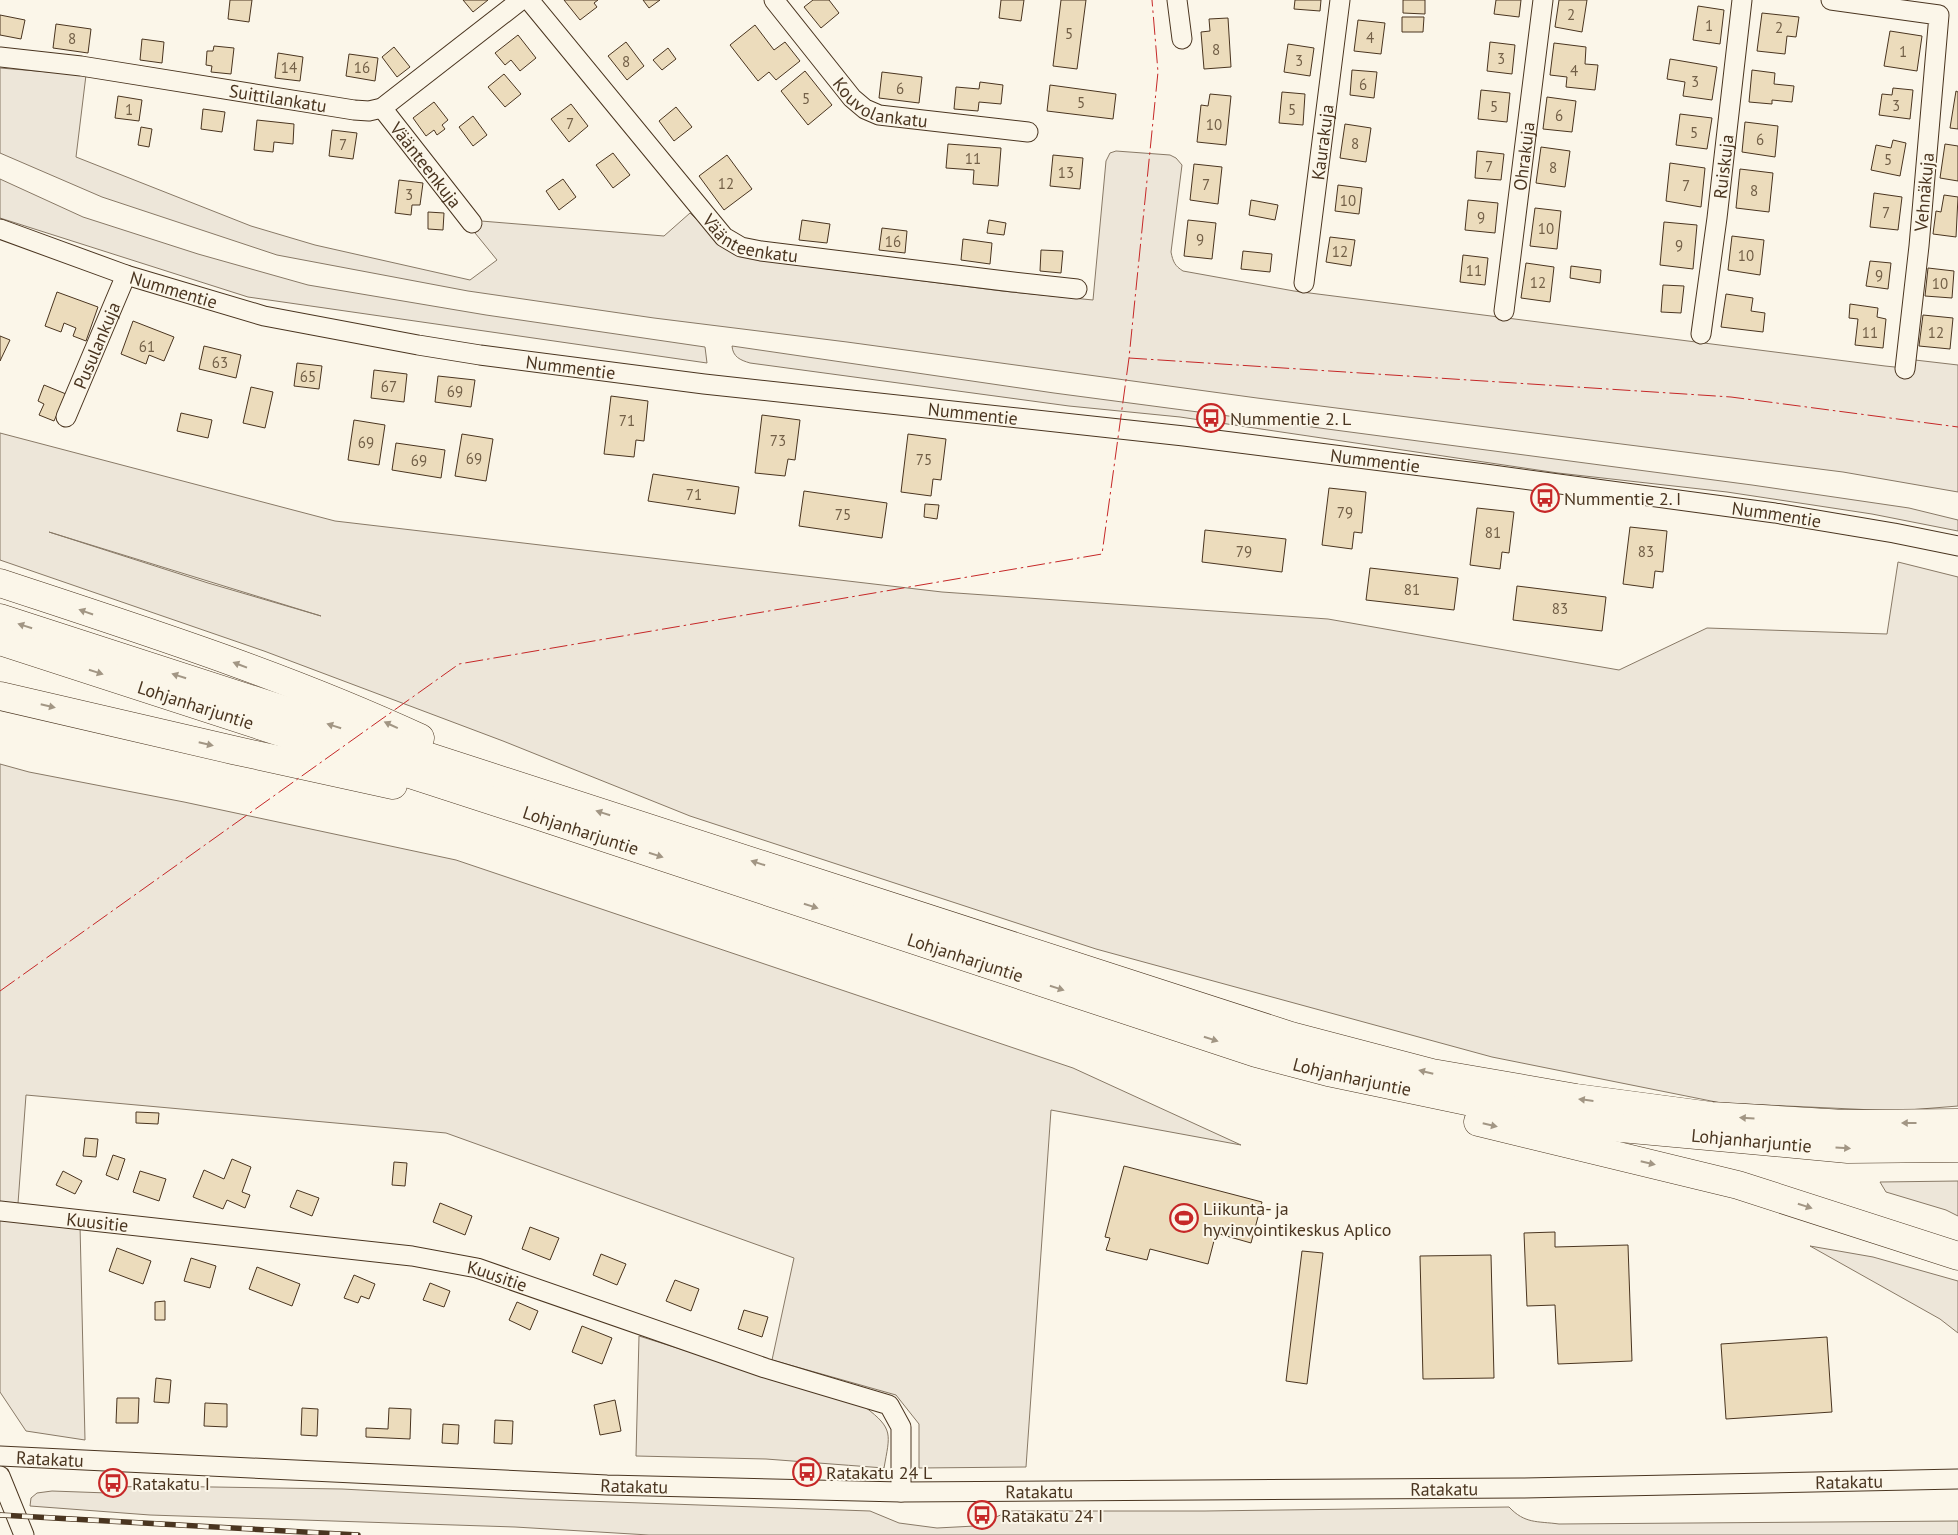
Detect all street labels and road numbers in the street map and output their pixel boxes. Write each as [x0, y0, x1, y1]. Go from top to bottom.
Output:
street label: Kouvolankatu [828, 72, 929, 132]
street label: Suittilankatu [227, 79, 328, 117]
street label: Kaurakuja [1306, 103, 1338, 181]
street label: Väänteenkuja [385, 116, 467, 212]
street label: Ohrakuja [1508, 120, 1539, 192]
street label: Ruiskuja [1708, 133, 1738, 200]
street label: Vehnäkuja [1909, 152, 1939, 233]
street label: Väänteenkatu [697, 208, 799, 267]
street label: Nummentie [127, 265, 220, 313]
street label: Pusulankuja [68, 298, 125, 392]
street label: Nummentie [524, 350, 617, 384]
street label: Nummentie [927, 397, 1019, 429]
street label: Nummentie [1329, 443, 1421, 477]
street label: Nummentie [1730, 496, 1823, 532]
street label: Lohjanharjuntie [135, 675, 257, 734]
street label: Lohjanharjuntie [520, 800, 642, 860]
street label: Lohjanharjuntie [905, 927, 1027, 987]
street label: Lohjanharjuntie [1291, 1052, 1414, 1101]
street label: Lohjanharjuntie [1690, 1123, 1813, 1157]
street label: Kuusitie [65, 1207, 130, 1236]
street label: Kuusitie [465, 1255, 531, 1296]
street label: Ratakatu [15, 1445, 84, 1471]
street label: Ratakatu [1815, 1469, 1883, 1493]
street label: Ratakatu [600, 1473, 669, 1498]
street label: Ratakatu [1410, 1477, 1478, 1500]
street label: Ratakatu [1005, 1479, 1073, 1503]

